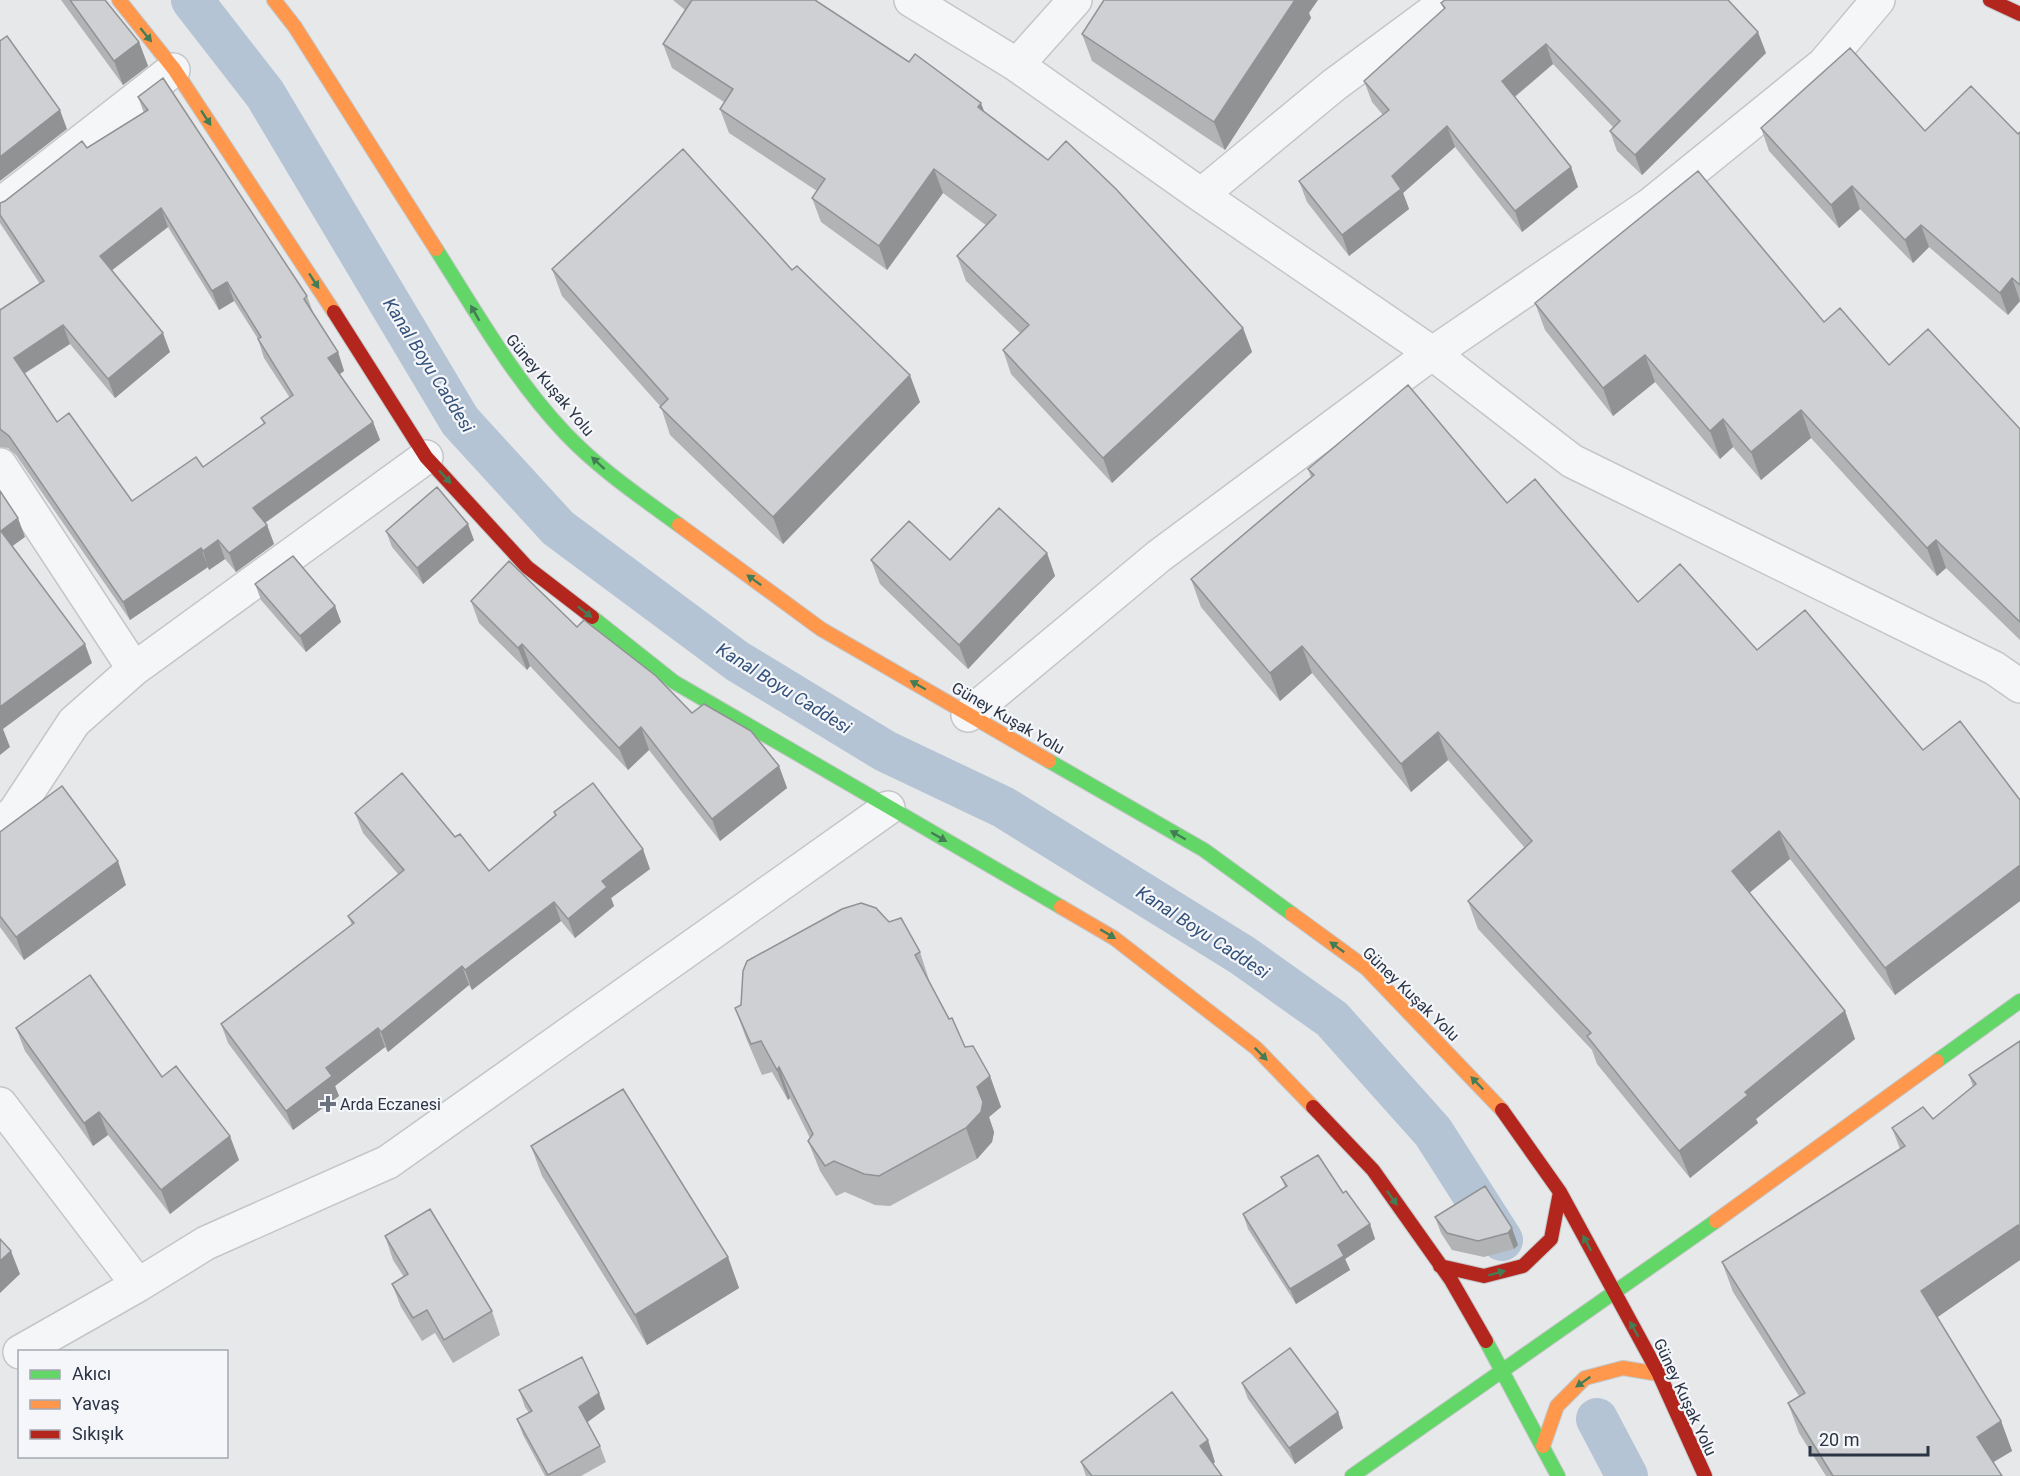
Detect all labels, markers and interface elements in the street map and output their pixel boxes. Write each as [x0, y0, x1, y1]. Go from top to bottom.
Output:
one-way arrow [140, 27, 152, 42]
one-way arrow [200, 110, 211, 126]
one-way arrow [308, 272, 320, 288]
water label: Kanal Boyu Caddesi [379, 294, 479, 437]
one-way arrow [470, 305, 481, 321]
street label: Güney Kuşak Yolu [502, 330, 598, 440]
one-way arrow [591, 457, 606, 470]
one-way arrow [438, 470, 452, 485]
one-way arrow [746, 574, 762, 586]
one-way arrow [577, 606, 593, 619]
water label: Kanal Boyu Caddesi [713, 638, 856, 738]
street label: Güney Kuşak Yolu [948, 678, 1068, 758]
one-way arrow [909, 681, 926, 691]
one-way arrow [1169, 830, 1186, 840]
one-way arrow [931, 832, 948, 842]
water label: Kanal Boyu Caddesi [1133, 881, 1274, 983]
one-way arrow [1100, 929, 1116, 940]
one-way arrow [1330, 941, 1346, 953]
street label: Güney Kuşak Yolu [1359, 943, 1463, 1045]
one-way arrow [1254, 1046, 1268, 1060]
one-way arrow [1471, 1076, 1485, 1090]
place label: Arda Eczanesi [340, 1095, 441, 1114]
marker: Arda Eczanesi [321, 1097, 335, 1111]
one-way arrow [1386, 1189, 1398, 1205]
one-way arrow [1582, 1234, 1592, 1251]
one-way arrow [1488, 1268, 1506, 1277]
one-way arrow [1629, 1320, 1639, 1337]
street label: Güney Kuşak Yolu [1650, 1335, 1720, 1459]
legend [18, 1350, 228, 1458]
text: Akıcı [72, 1363, 111, 1384]
one-way arrow [1576, 1376, 1592, 1388]
text: Yavaş [72, 1393, 120, 1414]
scale bar [1810, 1419, 1928, 1457]
text: Sıkışık [72, 1423, 124, 1444]
text: 20 m [1819, 1429, 1859, 1450]

